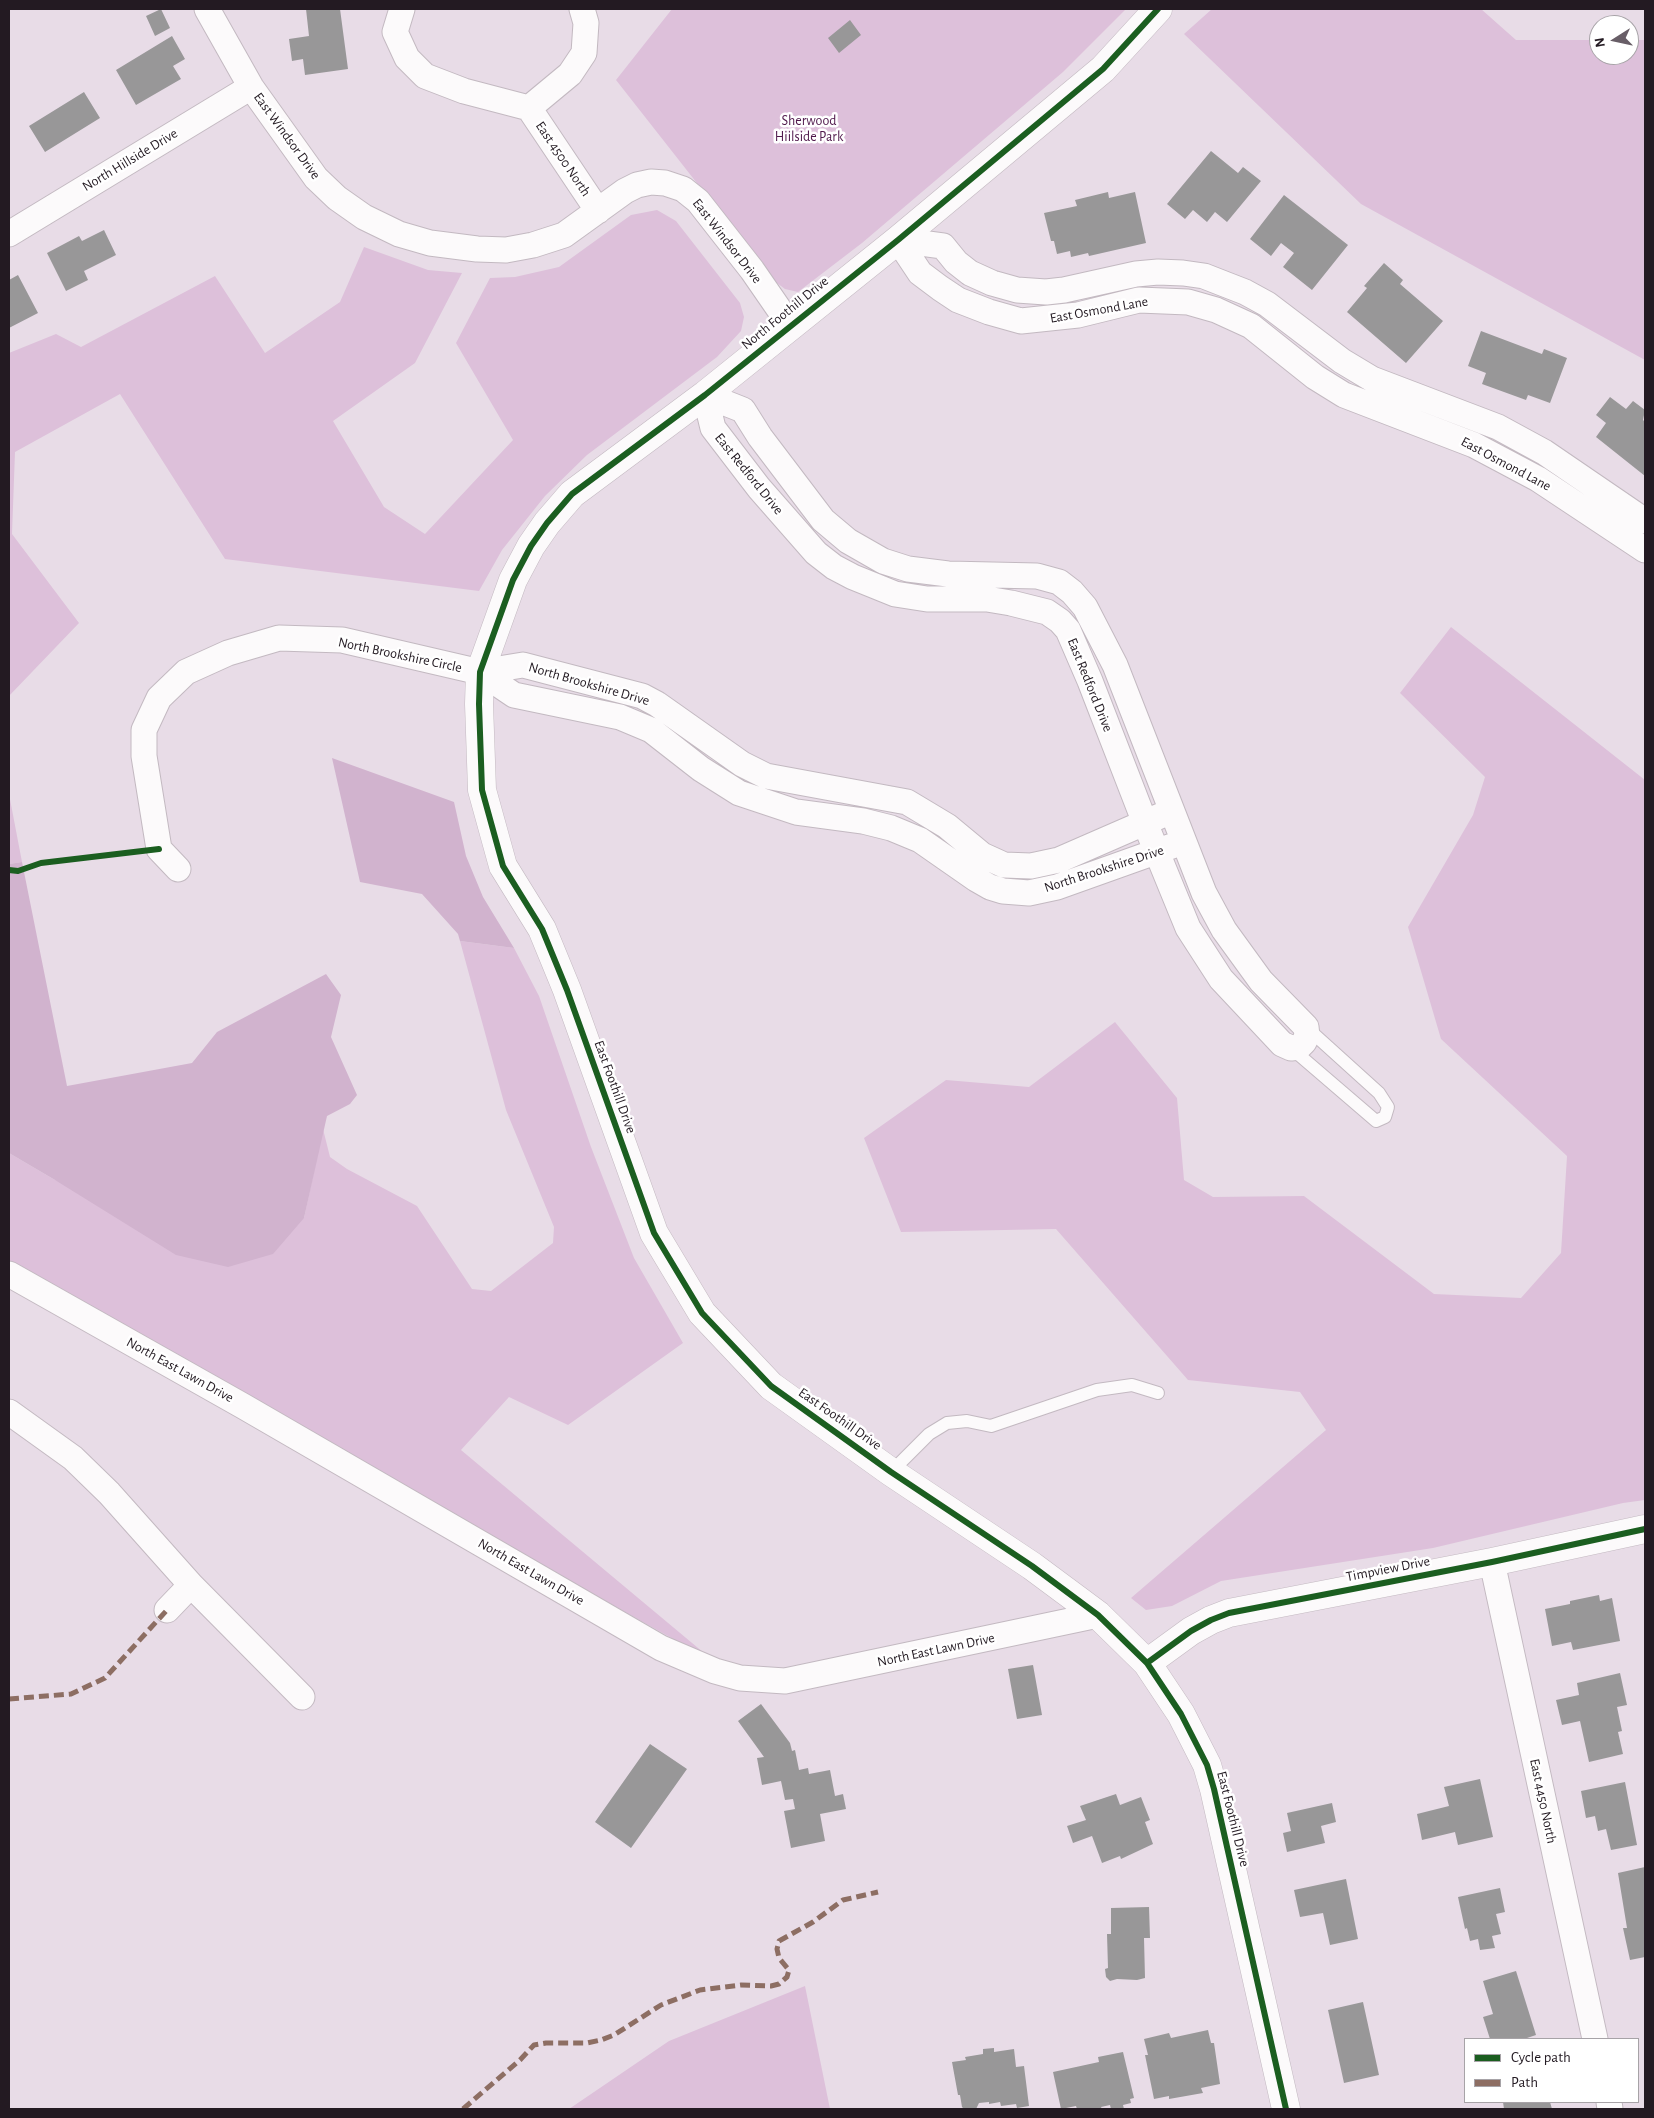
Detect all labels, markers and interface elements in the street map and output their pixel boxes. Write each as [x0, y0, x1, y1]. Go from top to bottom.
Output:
north arrow [1589, 15, 1639, 65]
text: N [1592, 36, 1608, 48]
street label: East Windsor Drive [250, 89, 324, 183]
park label: Sherwood Hiilside Park [775, 113, 843, 146]
street label: East 4500 North [532, 118, 594, 200]
street label: North Hillside Drive [79, 125, 181, 195]
street label: East Windsor Drive [689, 195, 765, 287]
street label: North Foothill Drive [738, 273, 832, 353]
street label: East Osmond Lane [1049, 293, 1149, 327]
street label: East Redford Drive [711, 430, 787, 518]
street label: East Osmond Lane [1458, 433, 1554, 495]
street label: North Brookshire Circle [337, 634, 463, 676]
street label: East Redford Drive [1064, 636, 1116, 734]
street label: North Brookshire Drive [527, 659, 651, 709]
street label: North Brookshire Drive [1042, 842, 1166, 896]
street label: East Foothill Drive [590, 1038, 640, 1136]
street label: North East Lawn Drive [124, 1334, 236, 1406]
street label: East Foothill Drive [795, 1384, 885, 1454]
street label: North East Lawn Drive [475, 1535, 587, 1609]
street label: Timpview Drive [1345, 1553, 1431, 1585]
street label: North East Lawn Drive [876, 1629, 996, 1671]
street label: East 4450 North [1526, 1757, 1560, 1845]
street label: East Foothill Drive [1213, 1770, 1253, 1868]
legend [1464, 2038, 1639, 2103]
text: Cycle path [1511, 2050, 1571, 2065]
text: Path [1511, 2075, 1538, 2090]

